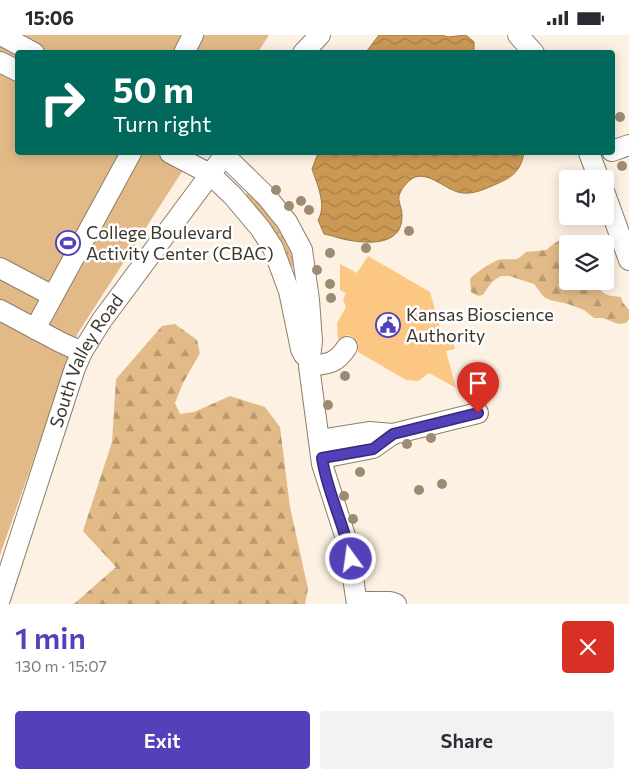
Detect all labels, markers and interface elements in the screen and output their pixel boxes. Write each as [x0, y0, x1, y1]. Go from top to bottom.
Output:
text: 15:06 [25, 6, 74, 29]
text: 50 m [113, 67, 194, 110]
icon: right [30, 70, 95, 135]
text: Turn right [113, 110, 211, 137]
map controls [559, 170, 614, 290]
button: sound [559, 170, 614, 225]
place label: College Boulevard Activity Center (CBAC) [86, 221, 274, 264]
sports icon: College Boulevard Activity Center (CBAC) [55, 230, 81, 256]
button: layers [559, 235, 614, 290]
street label: South Valley Road [44, 289, 127, 430]
place label: Kansas Bioscience Authority [406, 303, 554, 346]
public building icon: Kansas Bioscience Authority [375, 312, 401, 338]
pin [457, 362, 499, 413]
icon: arrive [464, 369, 492, 397]
position arrow [324, 532, 376, 584]
text: 1 min [15, 618, 86, 655]
button: close [562, 621, 614, 673]
text: 130 m · 15:07 [15, 656, 107, 675]
button: Exit [15, 711, 310, 769]
button: Share [320, 711, 614, 769]

